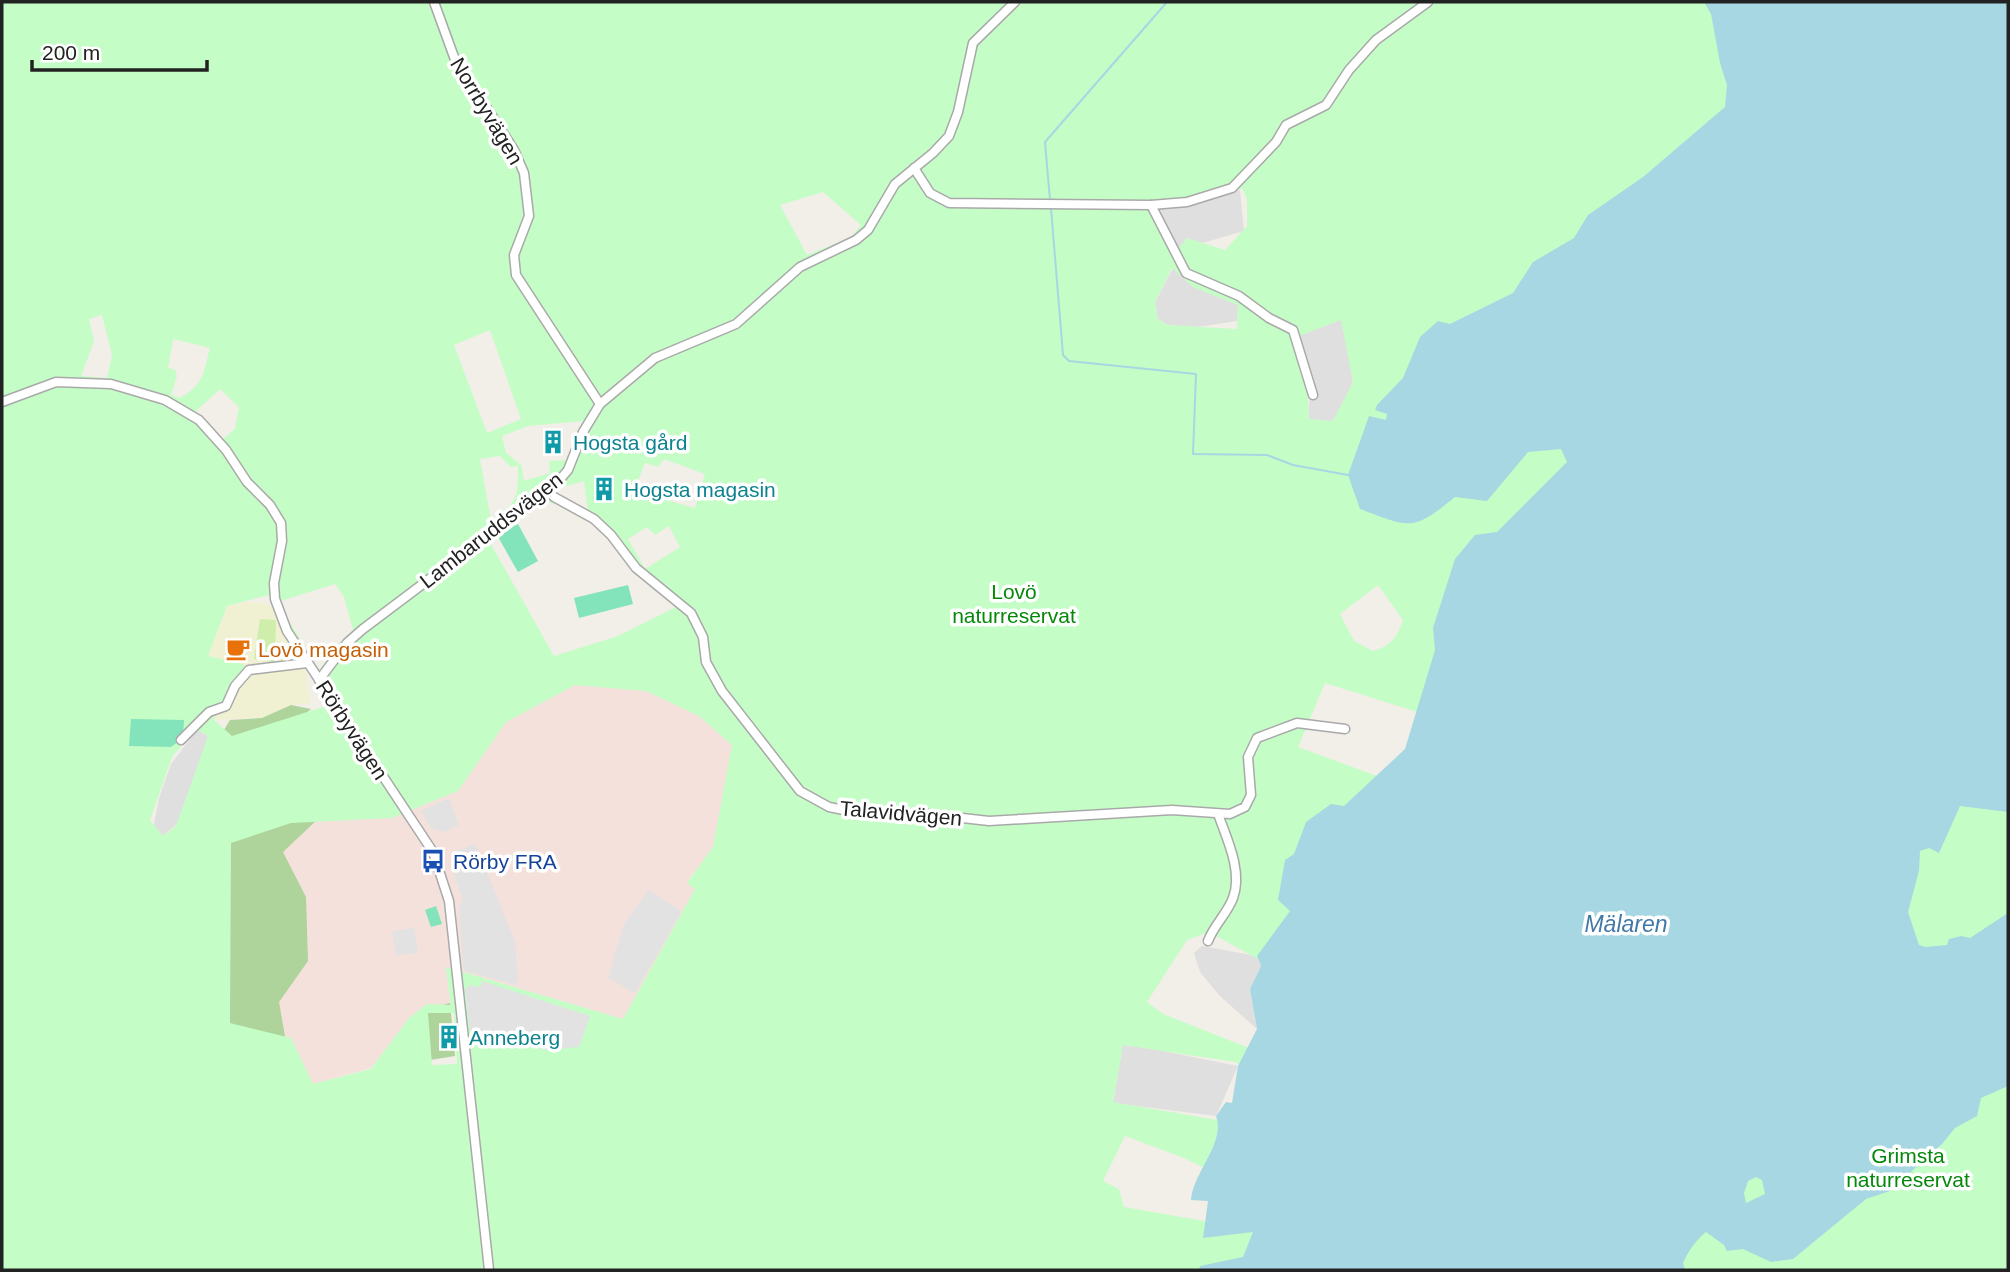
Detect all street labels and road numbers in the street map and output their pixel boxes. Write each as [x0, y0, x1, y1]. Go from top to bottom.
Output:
street label: Norrbyvägen [446, 54, 528, 168]
street label: Lambaruddsvägen [415, 467, 567, 593]
street label: Rörbyvägen [312, 676, 392, 784]
street label: Talavidvägen [839, 796, 963, 830]

